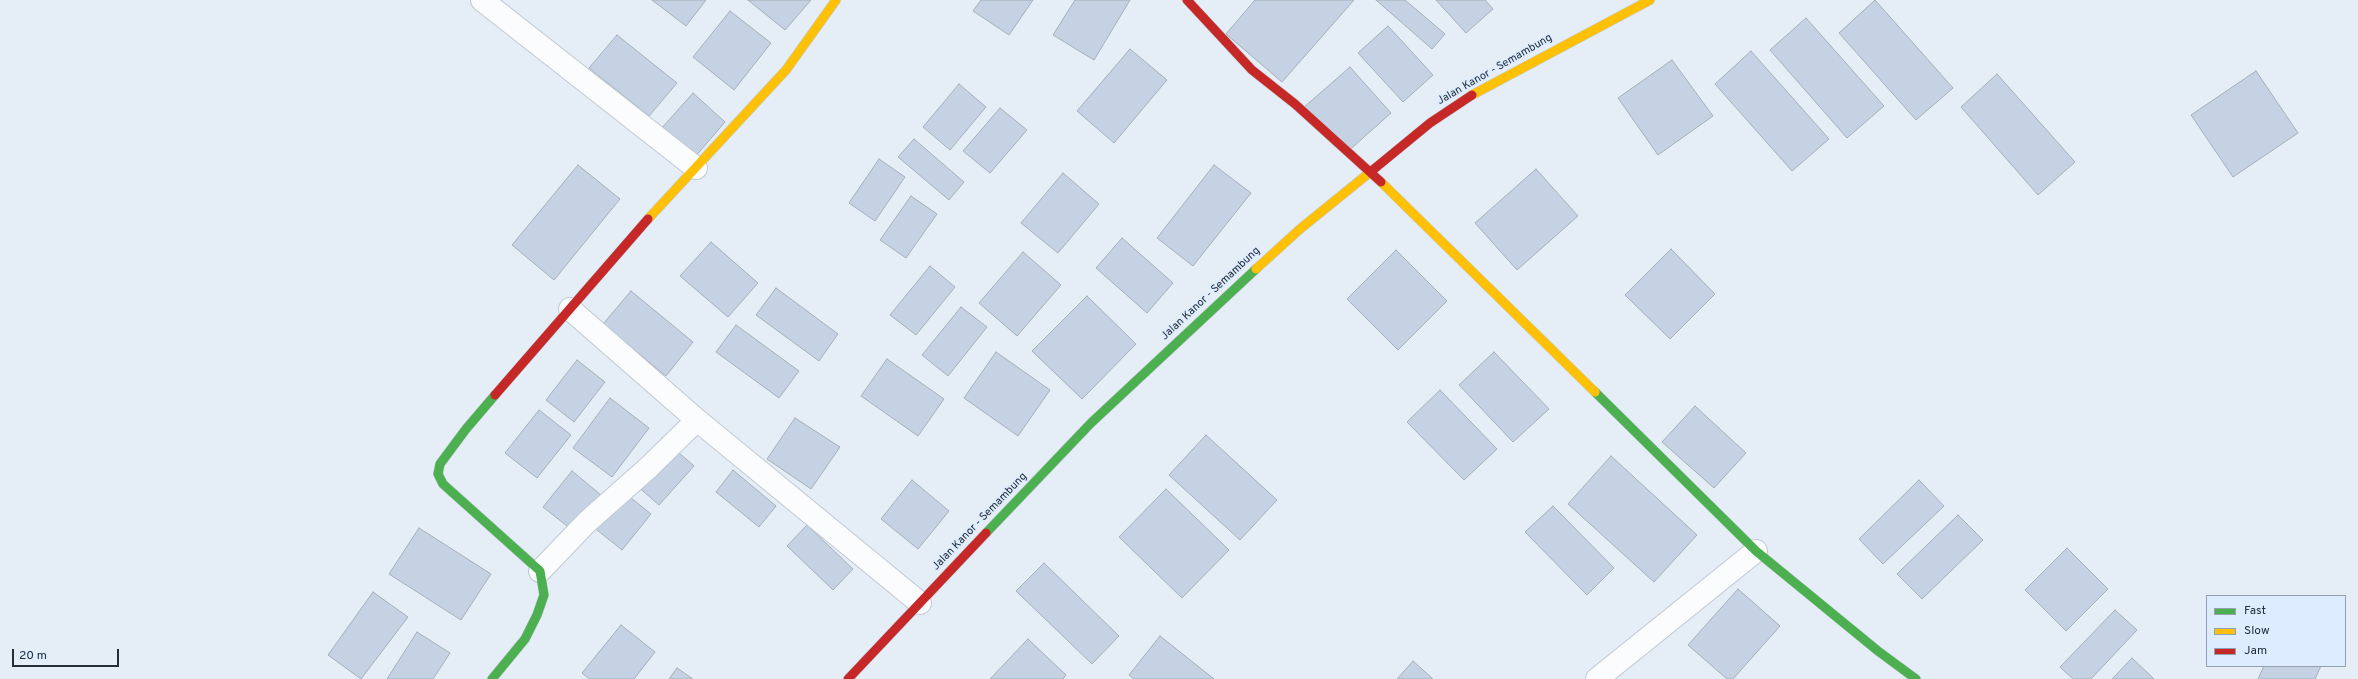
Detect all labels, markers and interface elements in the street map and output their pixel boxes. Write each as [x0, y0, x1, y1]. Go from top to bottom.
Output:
street label: Jalan Kanor - Semambung [1435, 32, 1555, 108]
street label: Jalan Kanor - Semambung [1159, 245, 1263, 343]
street label: Jalan Kanor - Semambung [930, 470, 1030, 574]
legend [2206, 595, 2346, 667]
text: Fast [2244, 603, 2266, 619]
text: Slow [2244, 623, 2270, 639]
scale bar [14, 641, 121, 667]
text: Jam [2244, 643, 2267, 659]
text: 20 m [19, 648, 47, 664]

